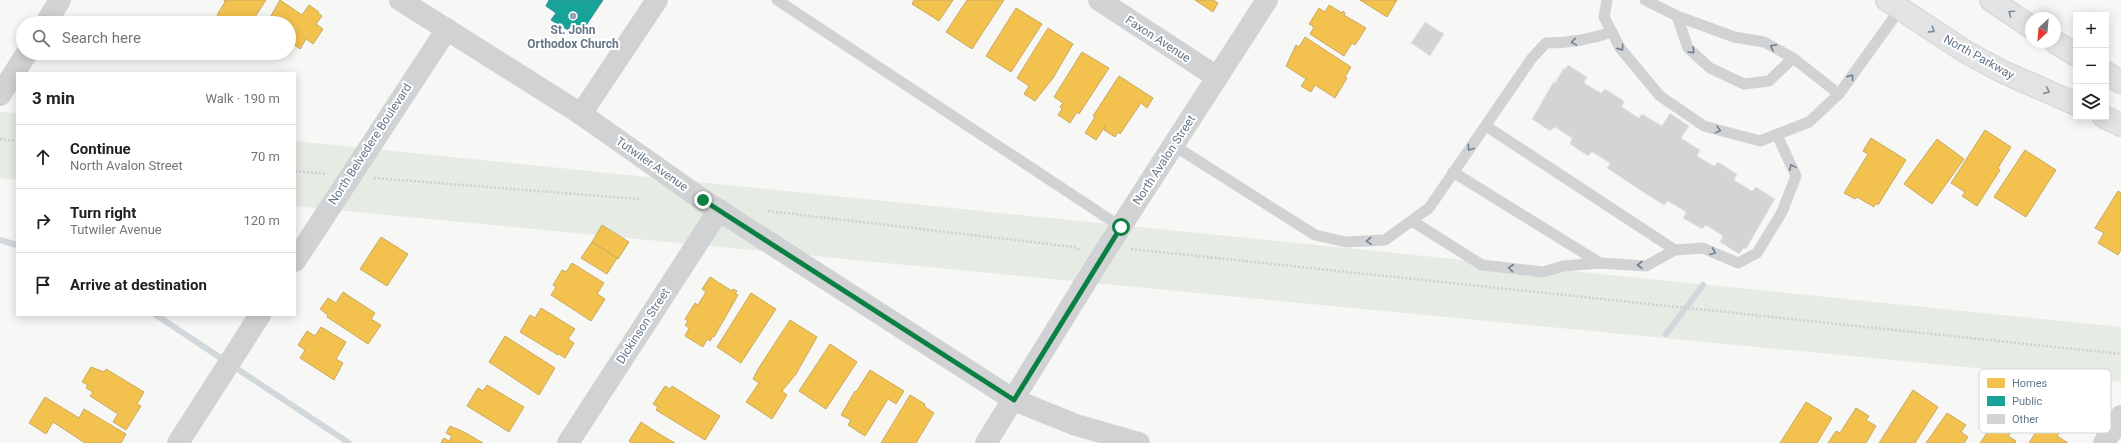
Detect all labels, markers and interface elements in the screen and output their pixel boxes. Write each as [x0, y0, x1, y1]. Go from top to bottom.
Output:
one-way arrow [2008, 10, 2015, 18]
marker: St. John Orthodox Church [568, 11, 578, 21]
north arrow [2025, 12, 2061, 48]
map controls [2073, 12, 2109, 120]
button: + [2073, 12, 2109, 48]
street label: Faxon Avenue [1123, 13, 1193, 65]
search box [16, 16, 296, 60]
place label: St. John Orthodox Church [527, 23, 619, 51]
one-way arrow [1928, 25, 1935, 33]
icon: search [30, 27, 52, 49]
text: Search here [62, 29, 141, 47]
street label: North Parkway [1941, 32, 2017, 82]
one-way arrow [1571, 37, 1577, 46]
one-way arrow [1616, 44, 1623, 51]
one-way arrow [1770, 44, 1777, 52]
one-way arrow [1687, 46, 1695, 54]
button: − [2073, 48, 2109, 84]
one-way arrow [1846, 74, 1853, 81]
street label: North Belvedere Boulevard [326, 81, 414, 207]
button: layers [2073, 84, 2109, 120]
one-way arrow [2042, 86, 2050, 94]
text: 3 min [32, 88, 75, 108]
text: Walk · 190 m [205, 91, 280, 106]
street label: North Avalon Street [1130, 112, 1198, 207]
one-way arrow [1715, 125, 1722, 134]
street label: Tutwiler Avenue [613, 134, 691, 194]
text: Continue [70, 140, 131, 158]
one-way arrow [1468, 143, 1475, 150]
icon: ahead [32, 146, 54, 168]
text: 70 m [251, 149, 280, 164]
text: North Avalon Street [70, 158, 183, 173]
one-way arrow [1789, 164, 1797, 172]
route end [694, 191, 712, 209]
text: Turn right [70, 204, 136, 222]
icon: right [32, 210, 54, 232]
text: 120 m [243, 213, 280, 228]
route start [1112, 218, 1130, 236]
text: Tutwiler Avenue [70, 222, 162, 237]
one-way arrow [1366, 237, 1372, 246]
one-way arrow [1709, 247, 1717, 255]
one-way arrow [1637, 261, 1643, 269]
one-way arrow [1508, 264, 1514, 273]
icon: arrive [32, 274, 54, 296]
text: Arrive at destination [70, 276, 207, 294]
street label: Dickinson Street [613, 286, 673, 366]
legend [1979, 369, 2111, 433]
text: Homes [2012, 377, 2048, 390]
text: Public [2012, 395, 2043, 408]
text: Other [2012, 413, 2039, 426]

